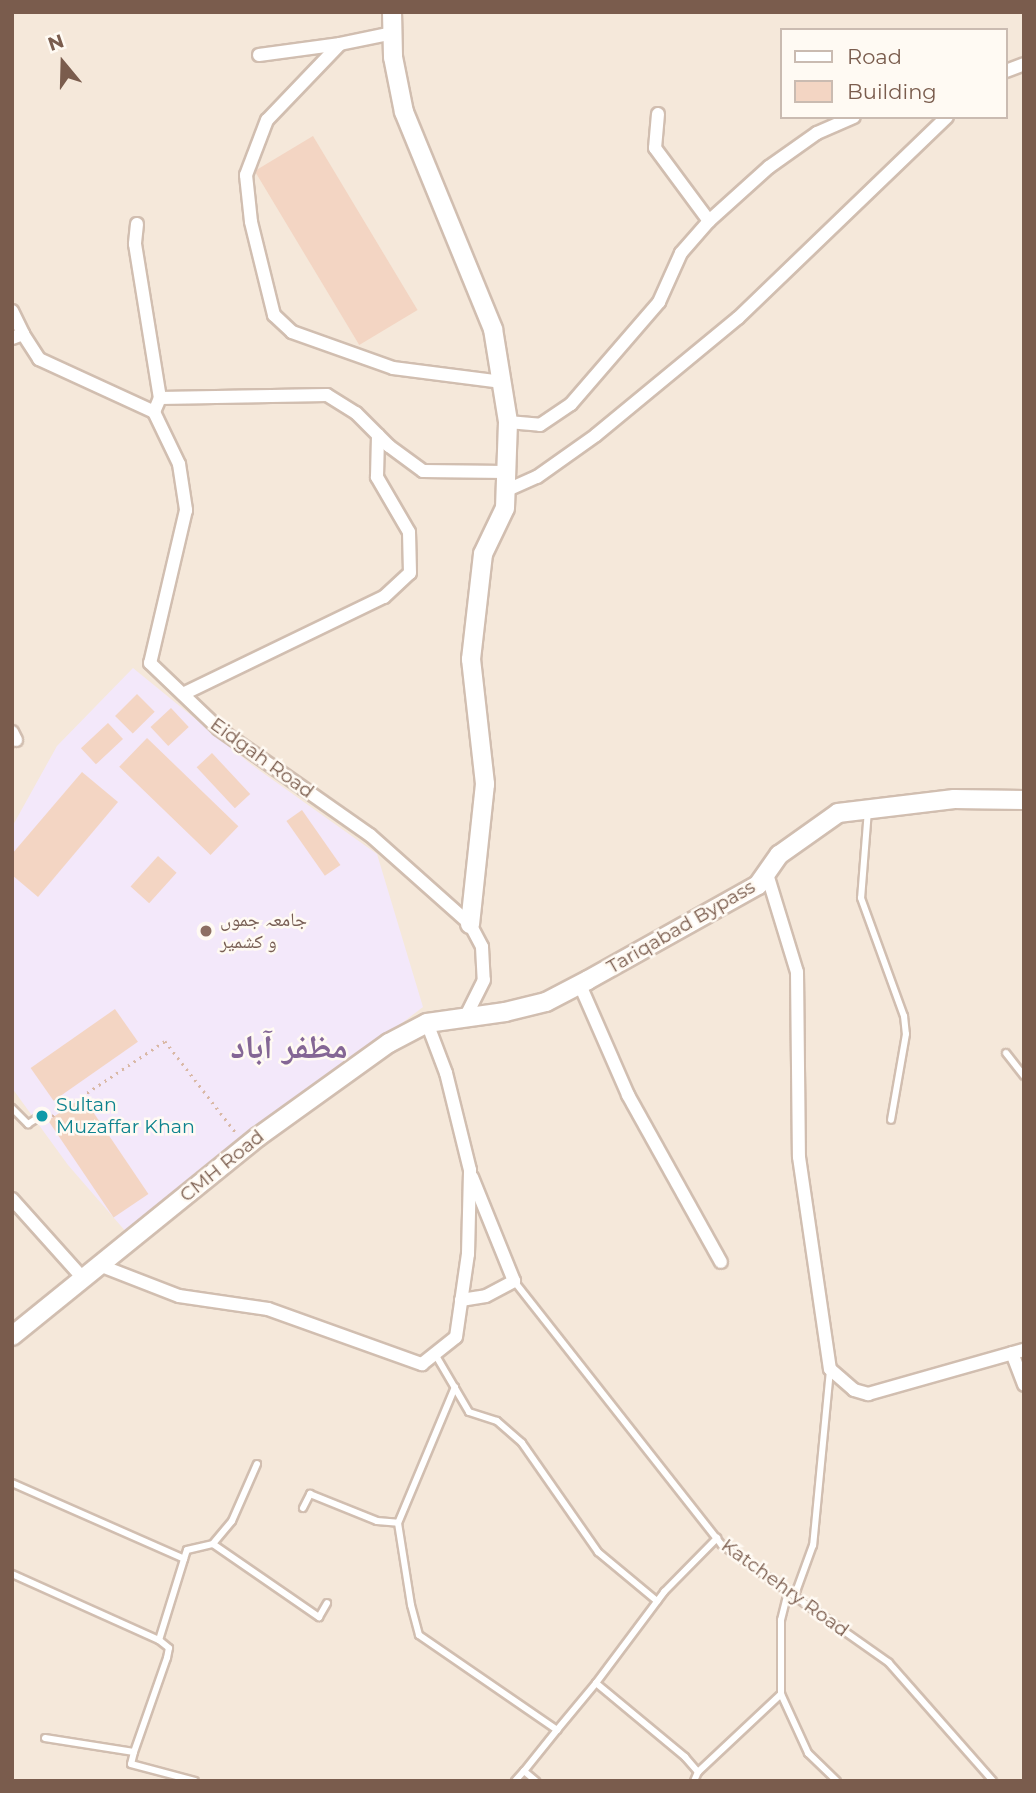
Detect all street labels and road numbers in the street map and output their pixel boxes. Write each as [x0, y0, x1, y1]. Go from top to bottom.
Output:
street label: Eidgah Road [206, 713, 318, 803]
street label: Tariqabad Bypass [603, 875, 759, 979]
street label: CMH Road [175, 1125, 269, 1207]
street label: Katchehry Road [717, 1534, 853, 1642]

